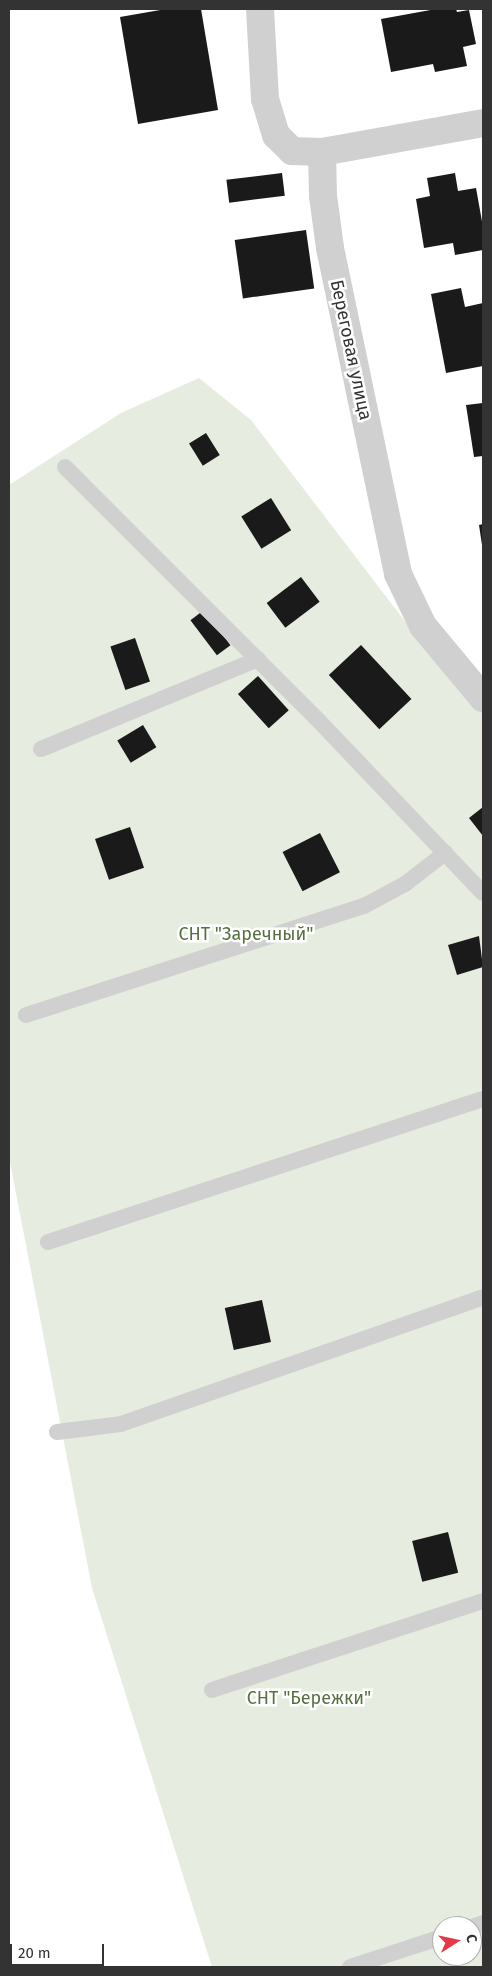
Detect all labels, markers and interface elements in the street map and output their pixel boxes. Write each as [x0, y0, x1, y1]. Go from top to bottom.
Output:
street label: Береговая улица [326, 278, 376, 422]
park label: СНТ "Заречный" [178, 923, 314, 945]
park label: СНТ "Бережки" [247, 1687, 371, 1709]
north arrow [432, 1916, 482, 1966]
text: С [462, 1933, 480, 1944]
scale bar [12, 1934, 106, 1966]
text: 20 m [18, 1944, 51, 1962]

